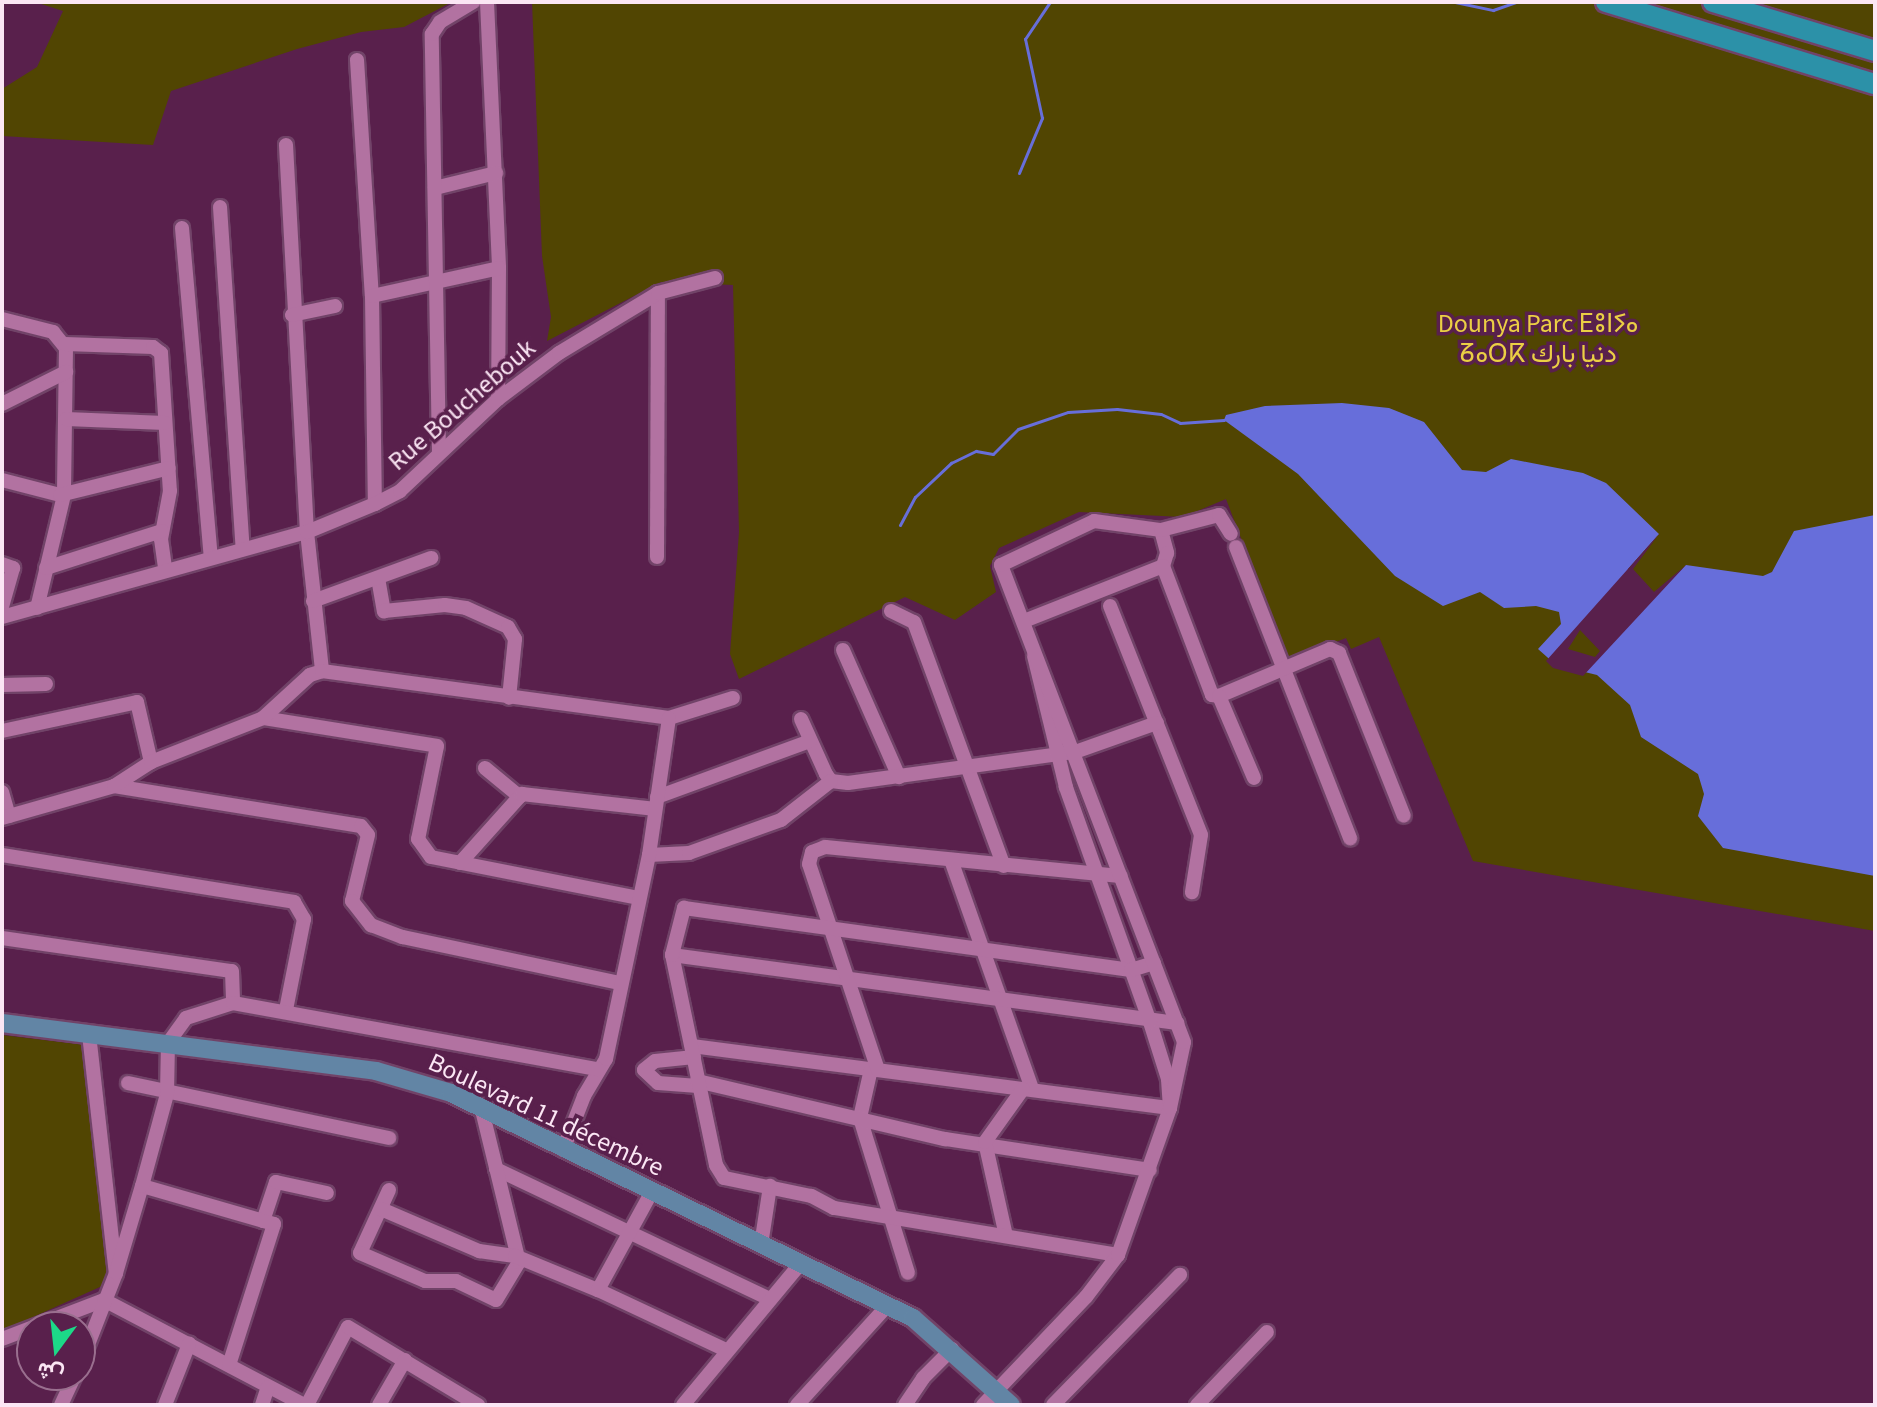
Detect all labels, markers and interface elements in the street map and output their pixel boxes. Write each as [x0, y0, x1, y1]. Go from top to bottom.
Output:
park label: Dounya Parc ⴹⵓⵏⵢⴰ ⵒⴰⵔⴽ دنيا بارك [1438, 308, 1638, 370]
street label: Rue Bouchebouk [382, 333, 542, 477]
street label: Boulevard 11 décembre [423, 1047, 669, 1183]
north arrow [16, 1311, 96, 1391]
text: ش [33, 1353, 67, 1391]

